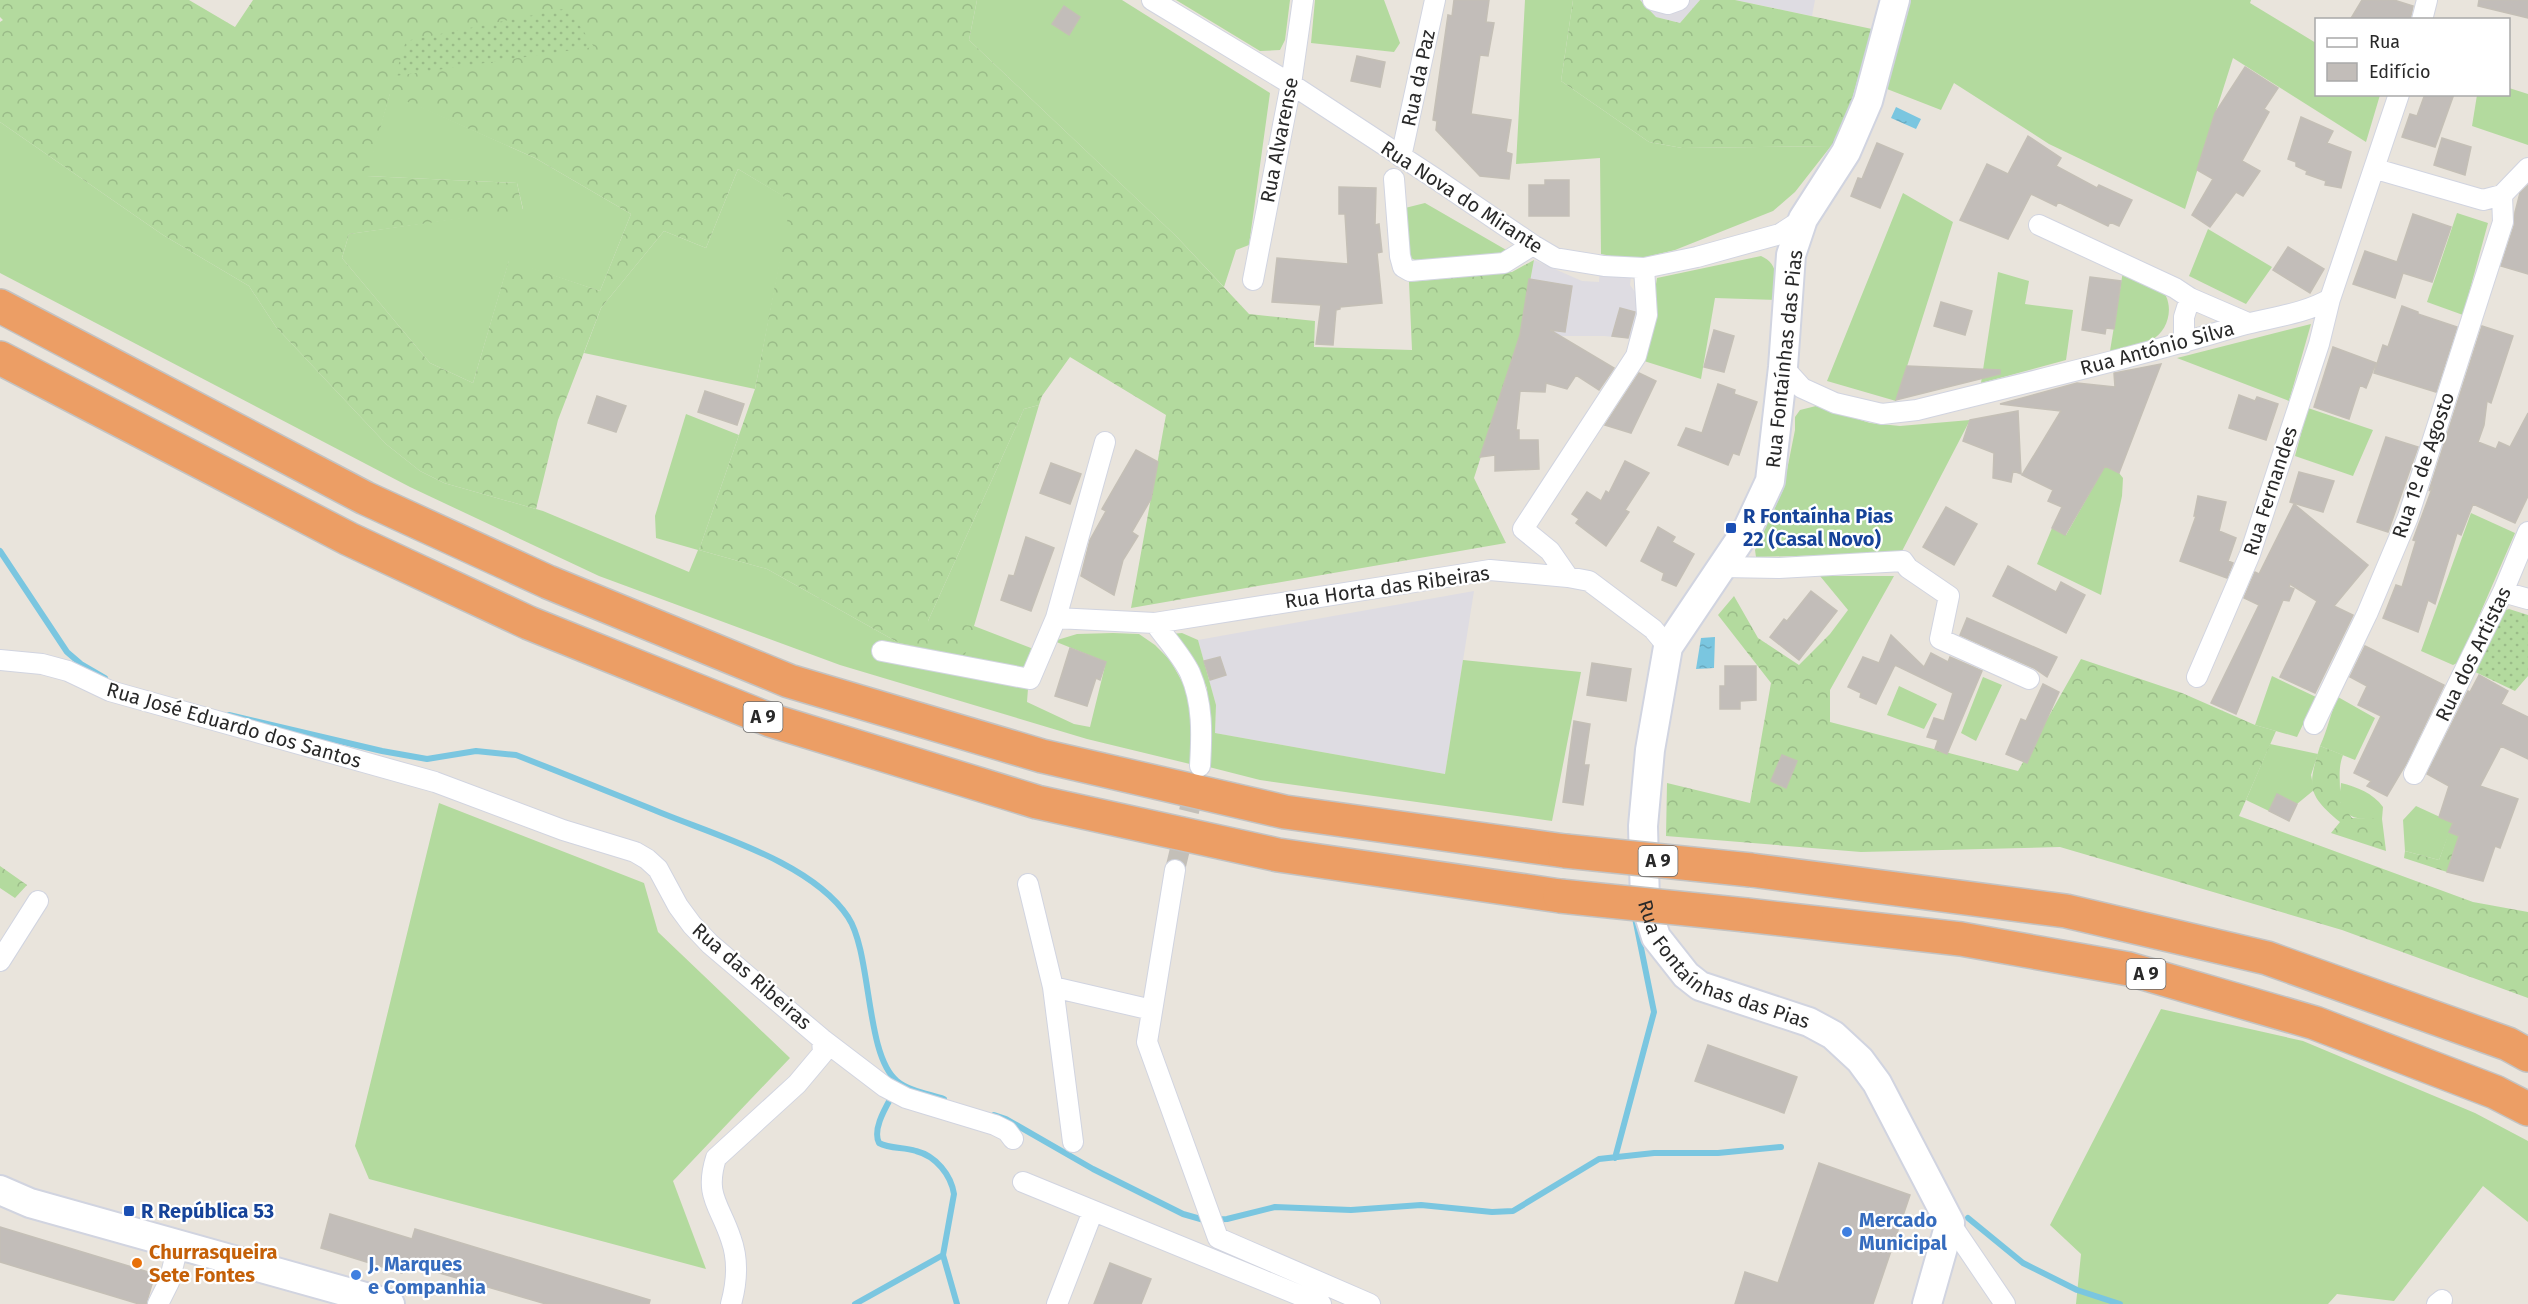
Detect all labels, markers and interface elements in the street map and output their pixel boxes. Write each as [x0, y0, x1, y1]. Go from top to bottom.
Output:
legend [2315, 18, 2510, 96]
street label: Rua da Paz [1396, 27, 1440, 129]
text: Rua [2369, 31, 2400, 53]
text: Edifício [2369, 61, 2431, 83]
street label: Rua Alvarense [1255, 75, 1303, 205]
street label: Rua Nova do Mirante [1376, 136, 1548, 258]
street label: Rua Fontaínhas das Pias [1761, 249, 1807, 469]
street label: Rua António Silva [2077, 316, 2237, 380]
street label: Rua 1º de Agosto [2387, 389, 2459, 541]
street label: Rua Fernandes [2238, 423, 2302, 559]
place label: R Fontaínha Pias 22 (Casal Novo) [1743, 504, 1894, 551]
marker: R Fontaínha Pias 22 (Casal Novo) [1724, 521, 1738, 535]
street label: Rua Horta das Ribeiras [1283, 561, 1491, 613]
street label: Rua dos Artistas [2430, 583, 2516, 725]
street label: Rua José Eduardo dos Santos [104, 677, 364, 773]
road number: A 9 [744, 702, 783, 732]
road number: A 9 [1638, 846, 1678, 876]
street label: Rua Fontaínhas das Pias [1633, 897, 1813, 1033]
street label: Rua das Ribeiras [687, 918, 817, 1034]
road number: A 9 [2126, 959, 2166, 989]
place label: R República 53 [141, 1199, 274, 1223]
marker: R República 53 [122, 1204, 136, 1218]
place label: Mercado Municipal [1859, 1208, 1947, 1255]
marker: Mercado Municipal [1840, 1225, 1854, 1239]
place label: Churrasqueira Sete Fontes [149, 1240, 277, 1287]
place label: J. Marques e Companhia [367, 1252, 486, 1299]
marker: Churrasqueira Sete Fontes [130, 1256, 144, 1270]
marker: J. Marques e Companhia [349, 1268, 363, 1282]

